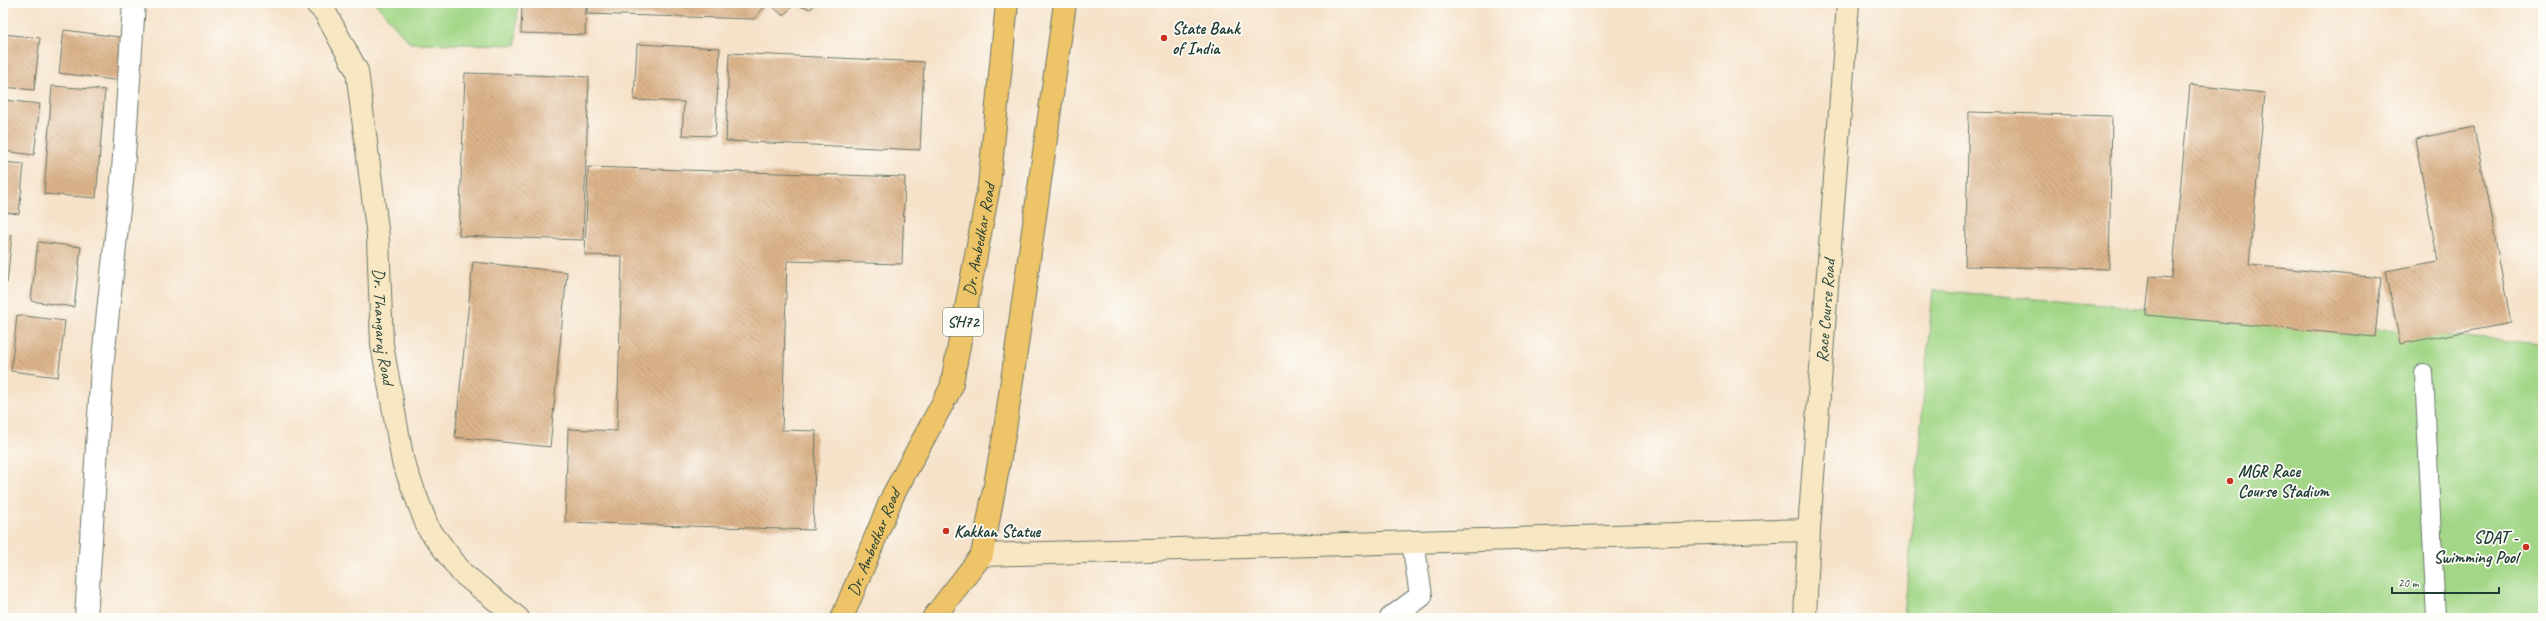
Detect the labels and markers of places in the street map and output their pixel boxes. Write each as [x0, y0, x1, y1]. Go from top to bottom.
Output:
place label: State Bank of India [1172, 18, 1241, 59]
marker: State Bank of India [1159, 33, 1169, 43]
place label: MGR Race Course Stadium [2238, 461, 2330, 502]
marker: MGR Race Course Stadium [2225, 476, 2235, 486]
place label: Kakkan Statue [954, 521, 1042, 542]
marker: Kakkan Statue [941, 526, 951, 536]
place label: SDAT - Swimming Pool [2434, 527, 2521, 568]
marker: SDAT - Swimming Pool [2521, 542, 2531, 552]

